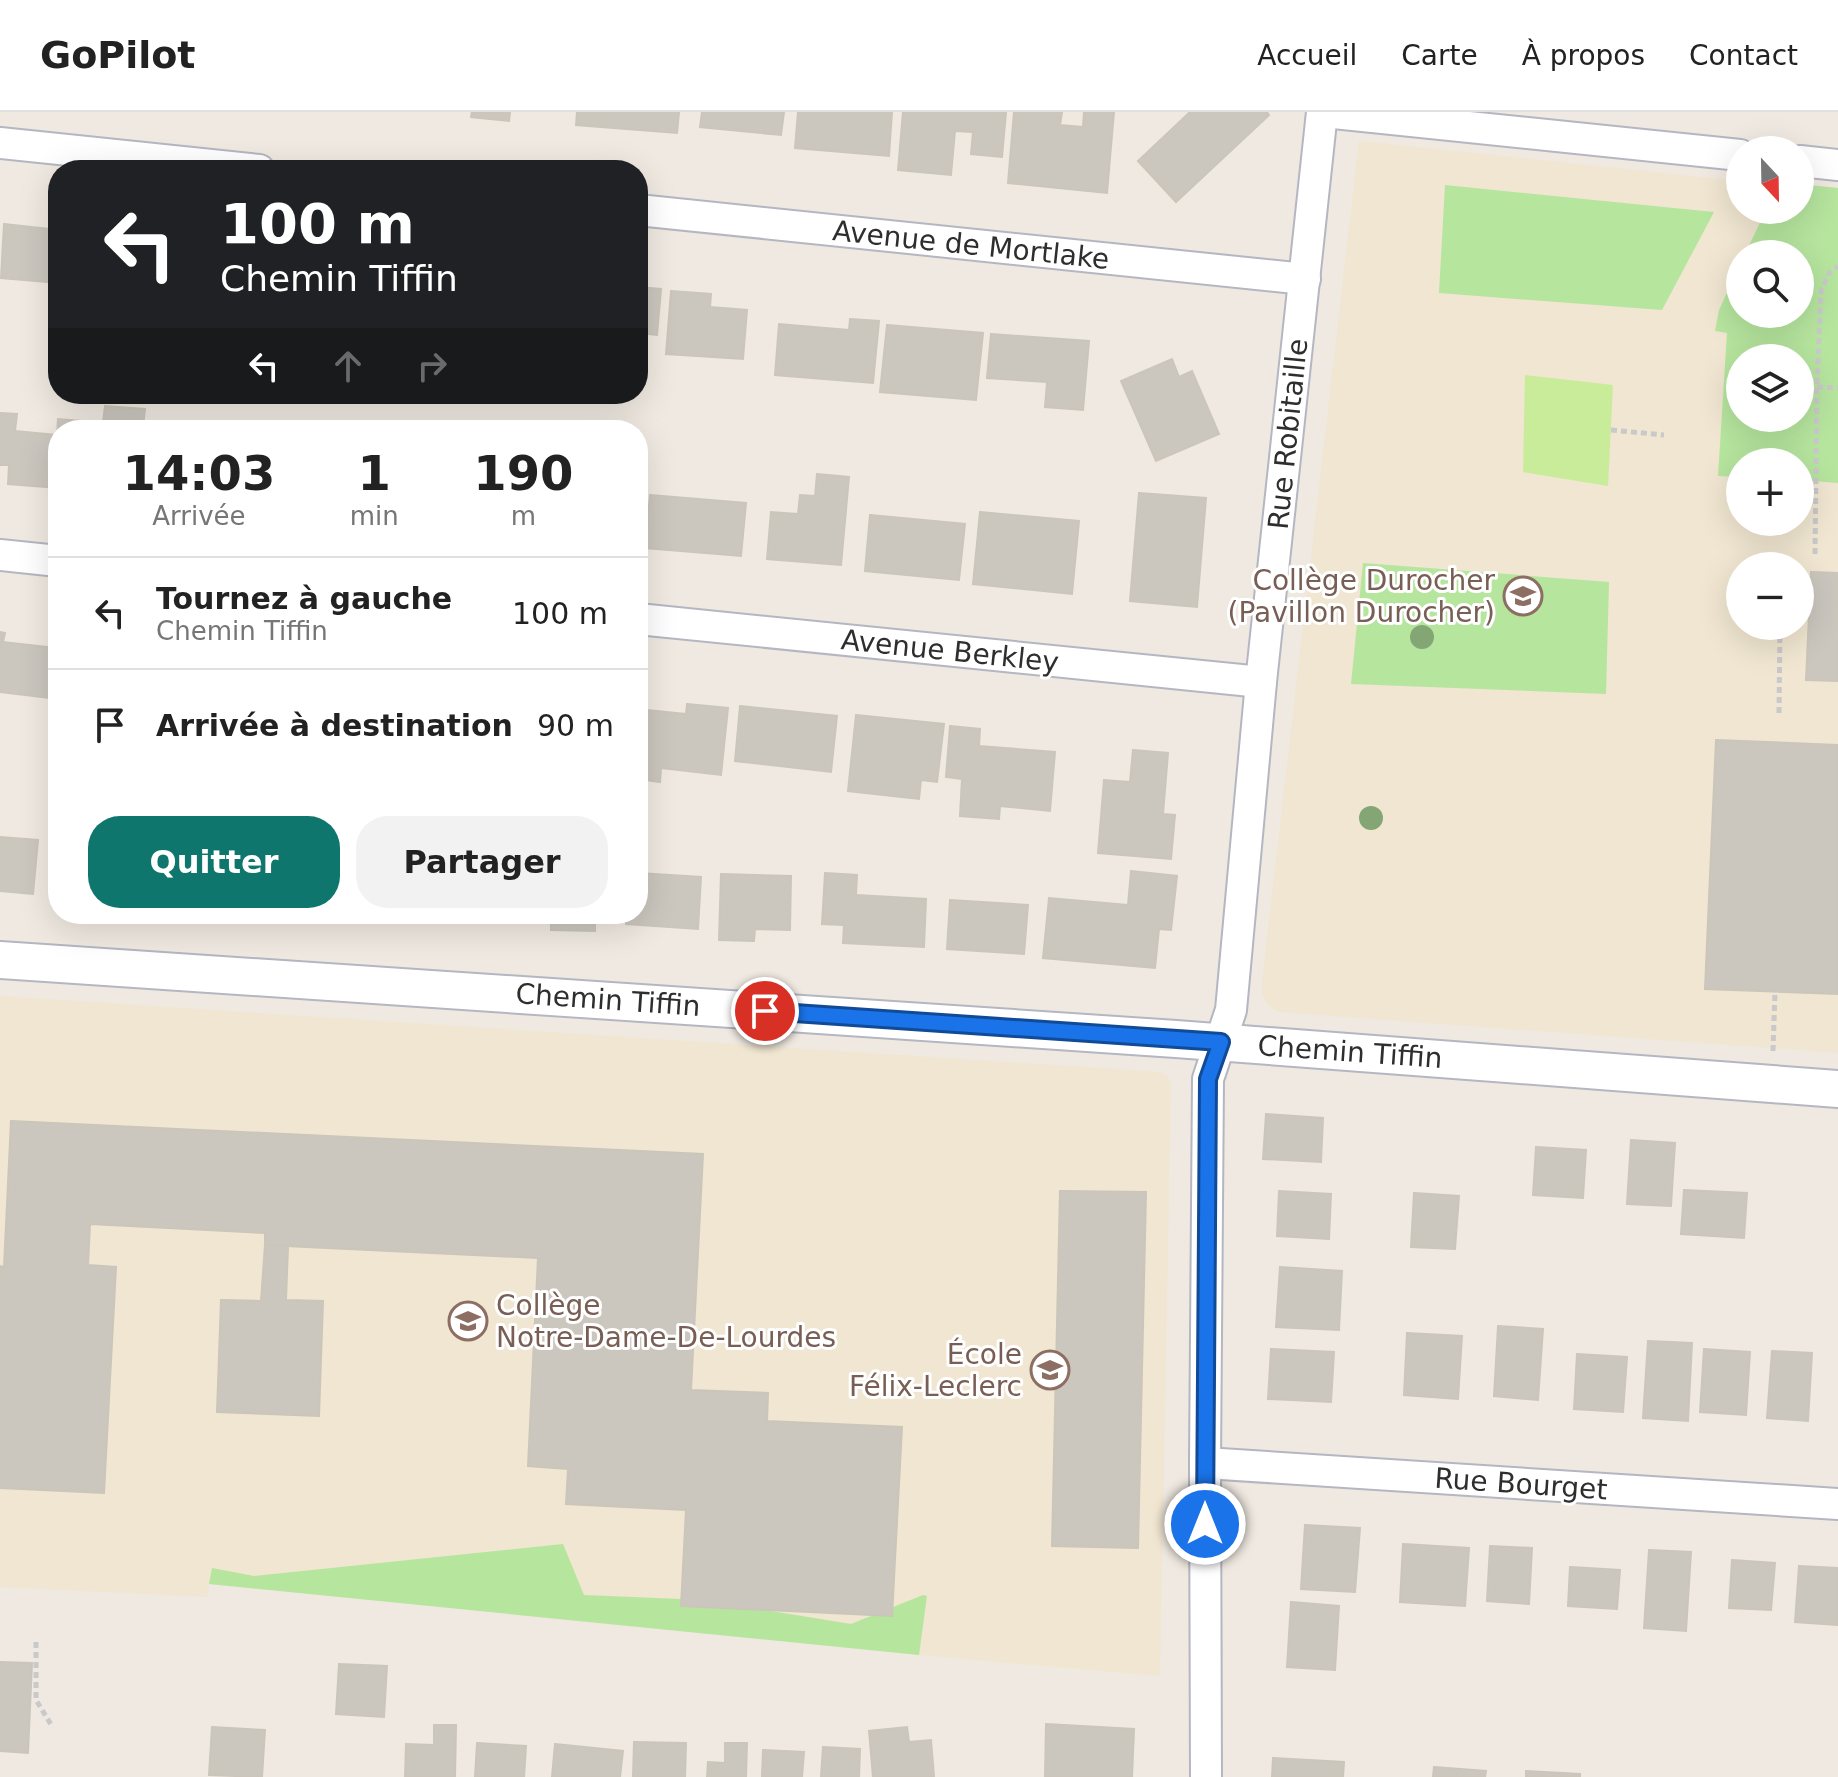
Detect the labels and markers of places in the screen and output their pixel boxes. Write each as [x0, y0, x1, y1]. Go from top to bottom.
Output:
place label: Collège Durocher (Pavillon Durocher) [1227, 564, 1495, 629]
school or university icon: Collège Durocher (Pavillon Durocher) [1502, 575, 1544, 617]
pin [731, 977, 799, 1045]
place label: Collège Notre-Dame-De-Lourdes [496, 1289, 836, 1354]
school or university icon: Collège Notre-Dame-De-Lourdes [447, 1300, 489, 1342]
place label: École Félix-Leclerc [849, 1337, 1022, 1403]
school or university icon: École Félix-Leclerc [1029, 1349, 1071, 1391]

